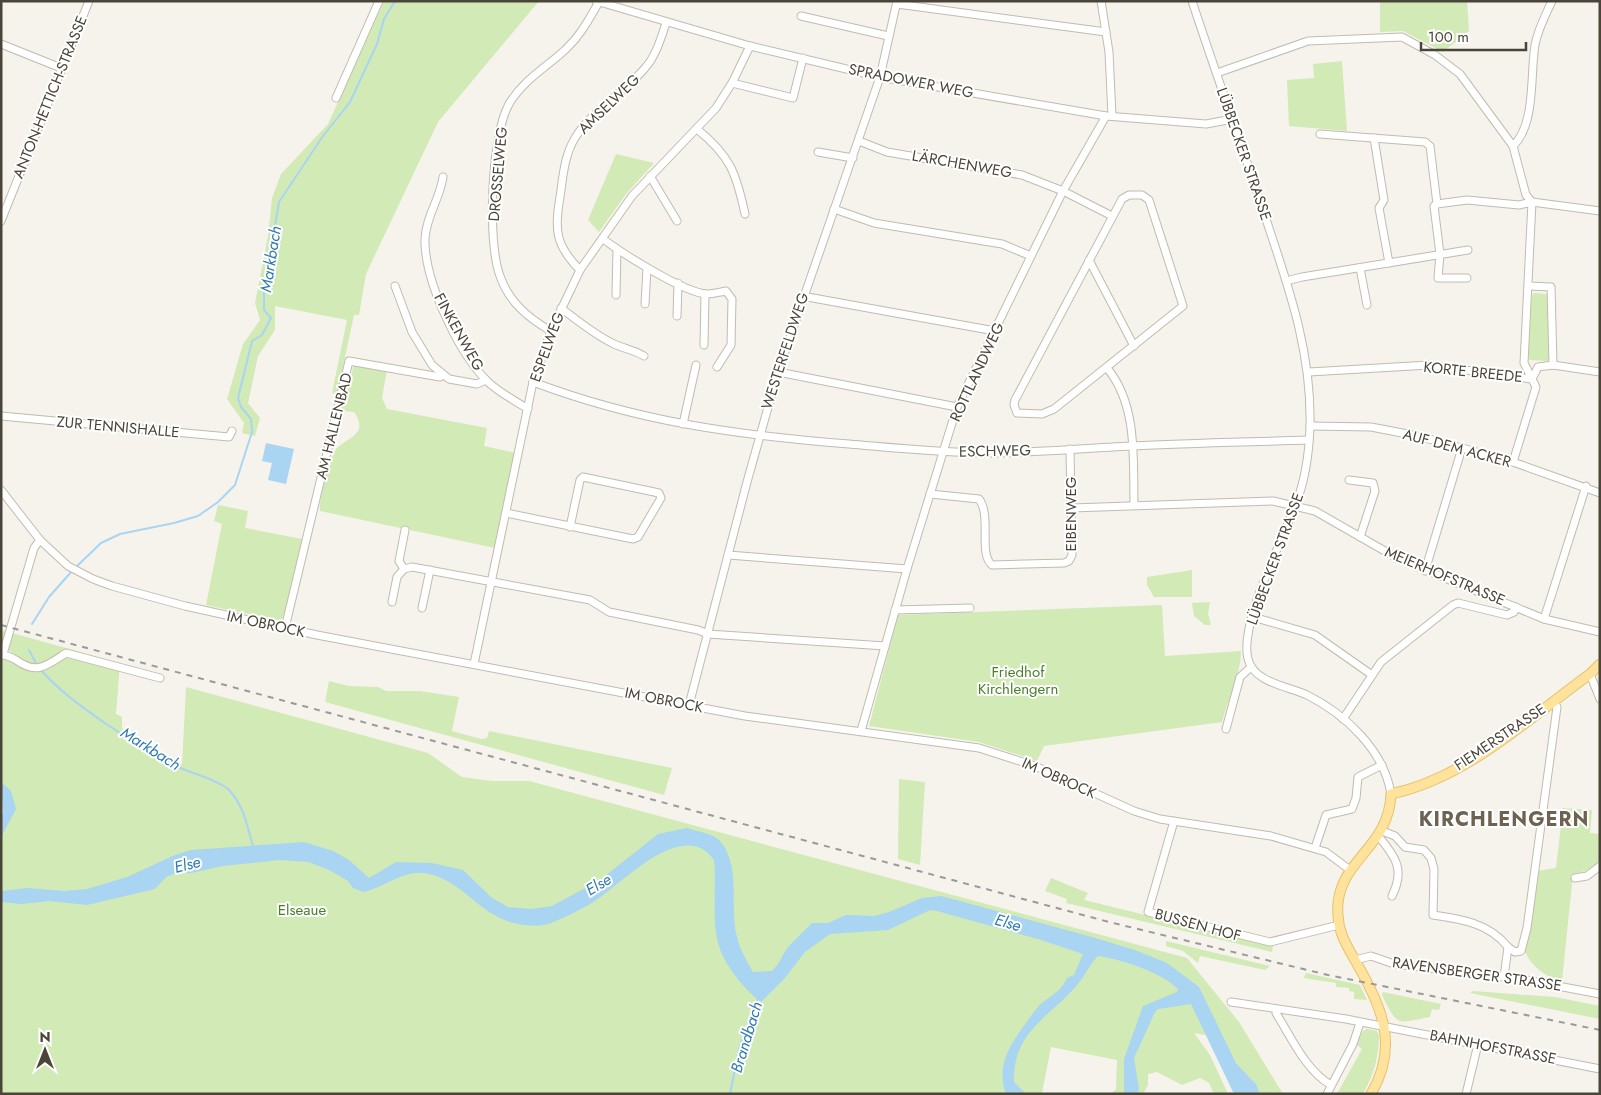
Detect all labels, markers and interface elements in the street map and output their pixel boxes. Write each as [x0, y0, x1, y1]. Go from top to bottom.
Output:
street label: ANTON-HETTICH-STRASSE [7, 12, 93, 182]
scale bar [1421, 20, 1526, 52]
text: 100 m [1428, 26, 1469, 48]
street label: SPRADOWER WEG [847, 58, 975, 104]
street label: AMSELWEG [573, 69, 645, 139]
street label: LÜBBECKER STRASSE [1211, 85, 1277, 223]
street label: DROSSELWEG [483, 126, 513, 222]
street label: LÄRCHENWEG [910, 144, 1014, 184]
water label: Markbach [254, 224, 287, 294]
street label: FINKENWEG [429, 289, 489, 375]
street label: WESTERFELDWEG [756, 290, 814, 412]
street label: ESPELWEG [524, 309, 570, 385]
street label: ROTTLANDWEG [944, 319, 1010, 425]
street label: KORTE BREEDE [1422, 356, 1524, 388]
street label: AM HALLENBAD [310, 371, 358, 481]
street label: ZUR TENNISHALLE [56, 411, 180, 443]
street label: AUF DEM ACKER [1400, 423, 1514, 473]
street label: ESCHWEG [959, 439, 1031, 463]
street label: EIBENWEG [1060, 477, 1082, 551]
street label: LÜBBECKER STRASSE [1241, 490, 1309, 628]
street label: MEIERHOFSTRASSE [1381, 541, 1509, 611]
street label: IM OBROCK [225, 605, 308, 643]
park label: Friedhof Kirchlengern [978, 661, 1058, 700]
street label: IM OBROCK [623, 682, 706, 718]
street label: FIEMERSTRASSE [1450, 698, 1550, 776]
water label: Markbach [116, 721, 185, 776]
street label: IM OBROCK [1018, 752, 1100, 804]
district label: KIRCHLENGERN [1419, 805, 1589, 834]
water label: Else [172, 850, 203, 879]
water label: Else [581, 868, 615, 901]
park label: Elseaue [278, 899, 326, 921]
street label: BUSSEN HOF [1152, 903, 1244, 947]
water label: Else [992, 908, 1024, 937]
street label: RAVENSBERGER STRASSE [1391, 951, 1563, 997]
water label: Brandbach [725, 999, 768, 1075]
street label: BAHNHOFSTRASSE [1428, 1024, 1558, 1070]
north arrow [20, 1025, 70, 1075]
text: N [39, 1027, 51, 1047]

